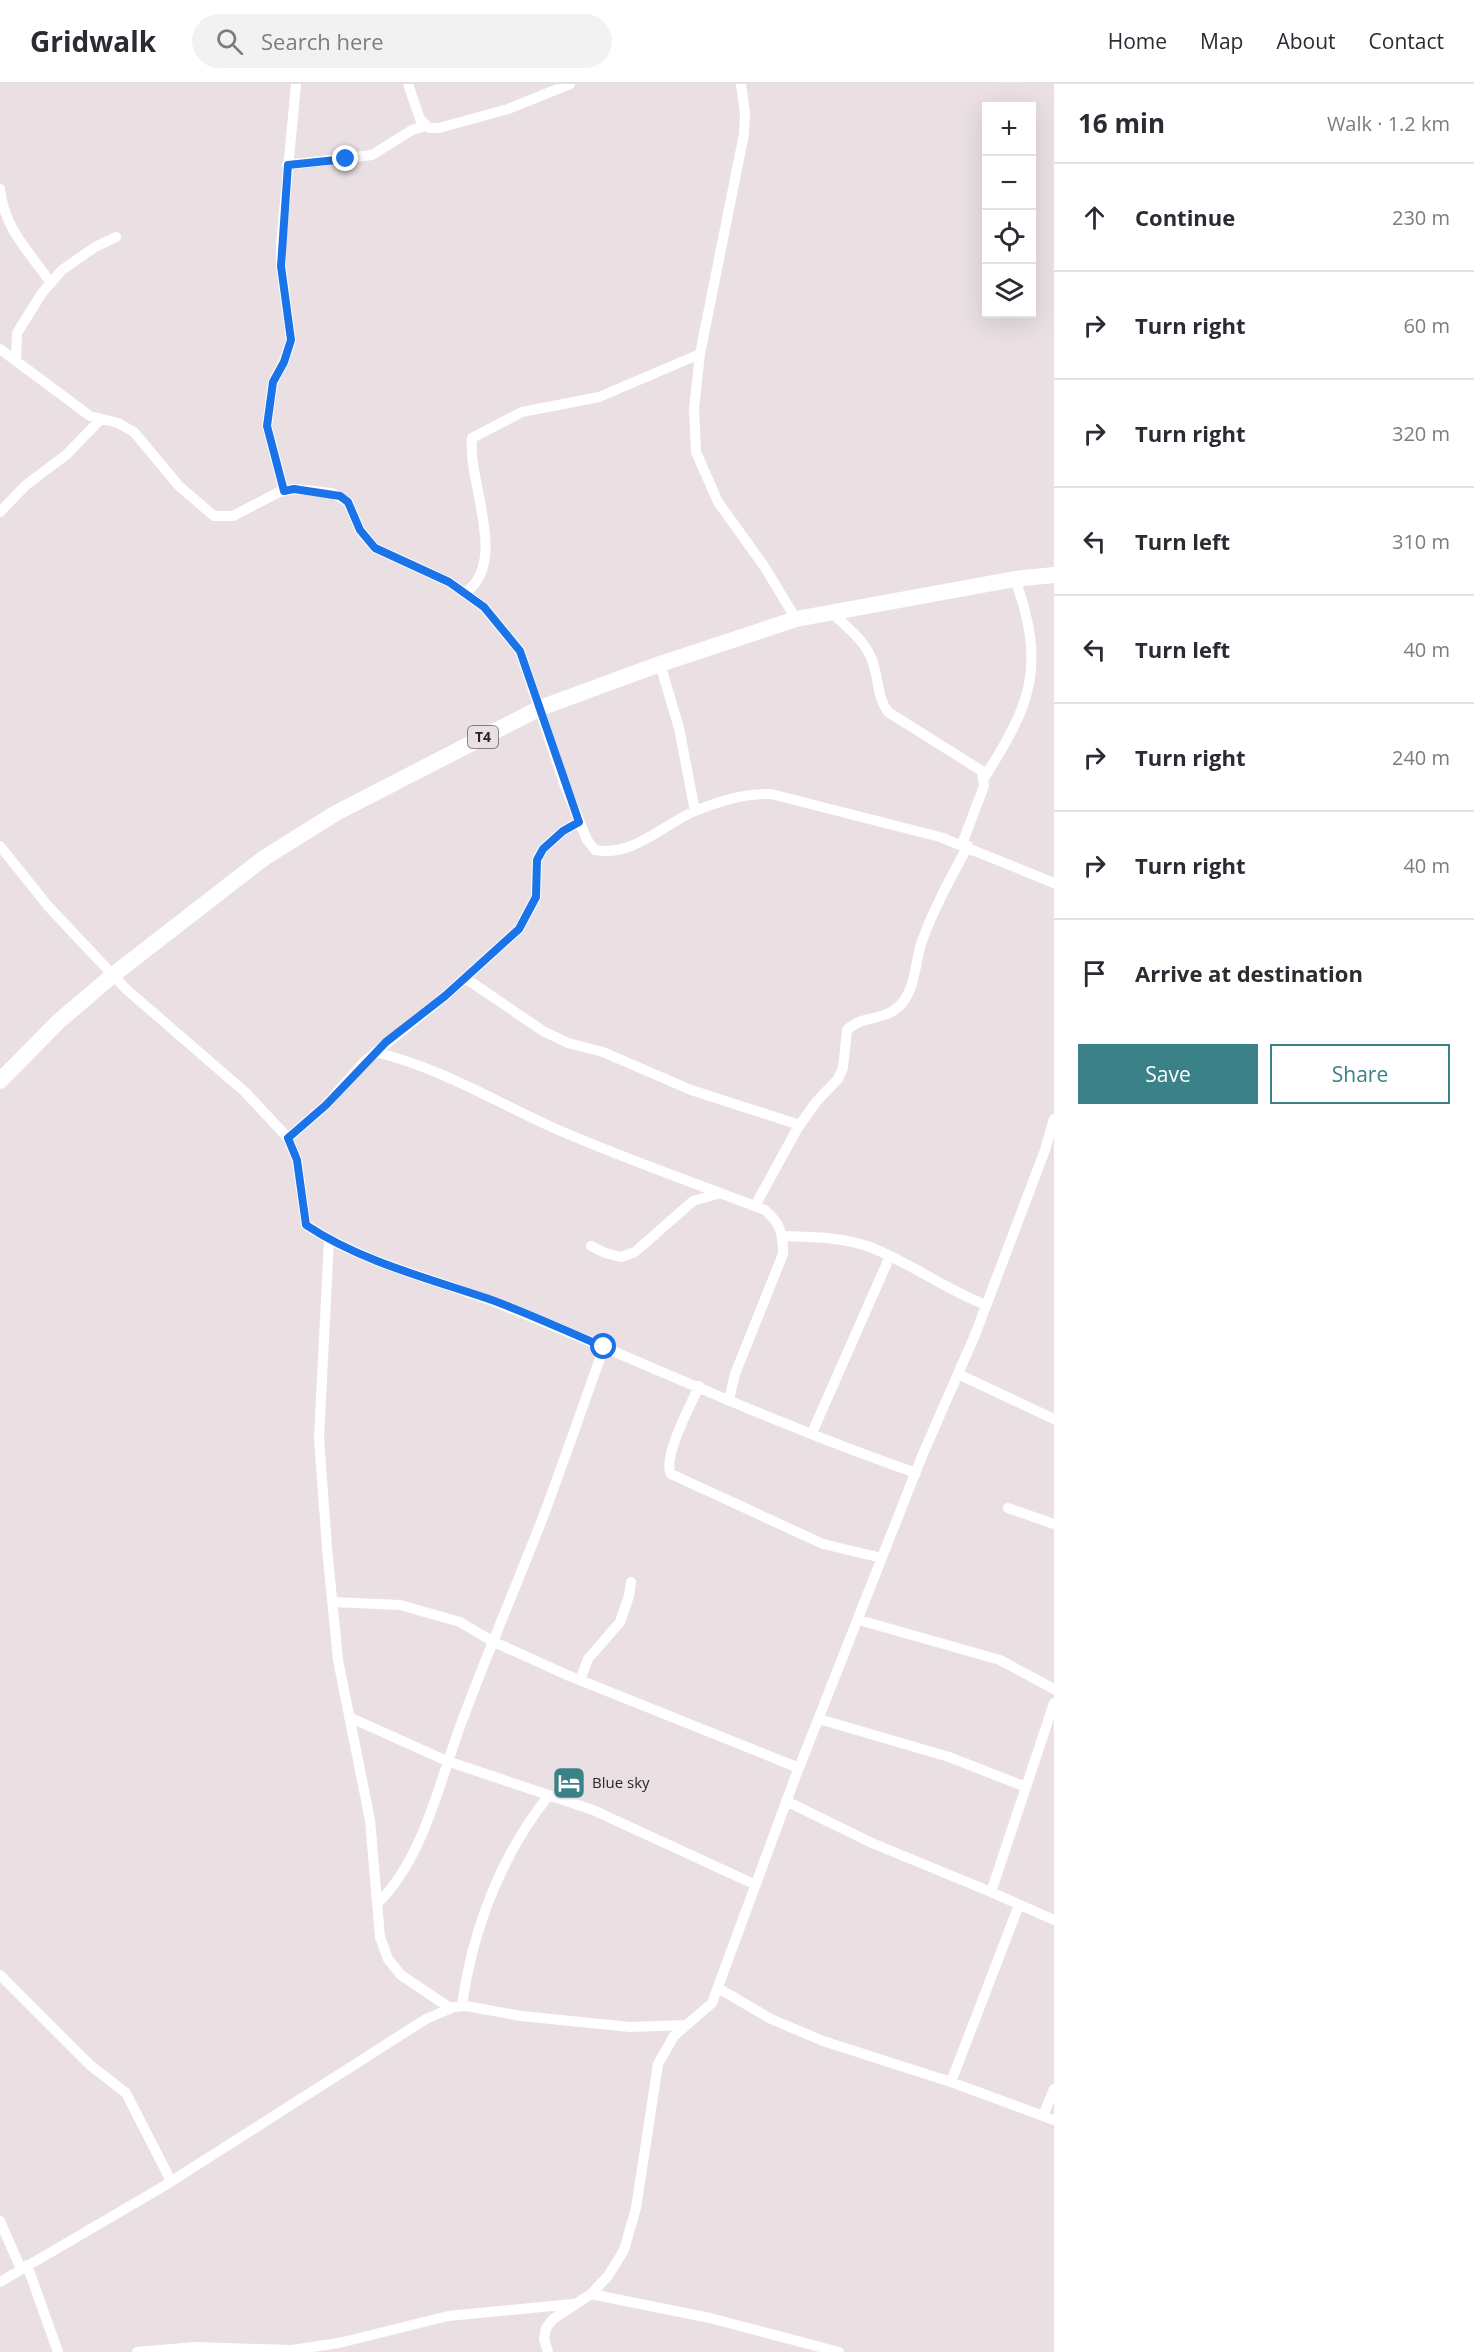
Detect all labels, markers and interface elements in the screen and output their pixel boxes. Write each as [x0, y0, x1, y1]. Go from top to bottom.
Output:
search box [192, 14, 612, 68]
text: Gridwalk [30, 22, 156, 60]
icon: search [213, 25, 246, 58]
text: Search here [261, 26, 384, 56]
text: Home [1108, 27, 1167, 55]
text: Map [1200, 27, 1243, 55]
text: About [1276, 27, 1336, 55]
text: Contact [1369, 27, 1444, 55]
map controls [982, 102, 1036, 318]
button: + [982, 102, 1036, 156]
text: 16 min [1078, 105, 1165, 141]
text: Walk · 1.2 km [1327, 110, 1450, 137]
route end [332, 145, 358, 171]
button: − [982, 156, 1036, 210]
icon: ahead [1078, 201, 1111, 234]
text: Continue [1135, 202, 1235, 232]
text: 230 m [1392, 204, 1450, 231]
button: locate [982, 210, 1036, 264]
button: layers [982, 264, 1036, 318]
icon: right [1078, 309, 1111, 342]
text: Turn right [1135, 310, 1246, 340]
text: 60 m [1403, 312, 1450, 339]
icon: right [1078, 417, 1111, 450]
text: Turn right [1135, 418, 1246, 448]
text: 320 m [1392, 420, 1450, 447]
icon: left [1078, 525, 1111, 558]
text: Turn left [1135, 526, 1230, 556]
text: 310 m [1392, 528, 1450, 555]
icon: left [1078, 633, 1111, 666]
text: Turn left [1135, 634, 1230, 664]
text: 40 m [1403, 636, 1450, 663]
road number: T4 [468, 726, 498, 748]
icon: right [1078, 741, 1111, 774]
text: Turn right [1135, 742, 1246, 772]
text: 240 m [1392, 744, 1450, 771]
icon: right [1078, 849, 1111, 882]
text: Turn right [1135, 850, 1246, 880]
text: 40 m [1403, 852, 1450, 879]
icon: arrive [1078, 957, 1111, 990]
text: Arrive at destination [1135, 958, 1363, 988]
button: Save [1078, 1044, 1258, 1104]
button: Share [1270, 1044, 1450, 1104]
route start [590, 1333, 616, 1359]
hotel icon: Blue sky [551, 1765, 587, 1801]
place label: Blue sky [592, 1772, 650, 1792]

